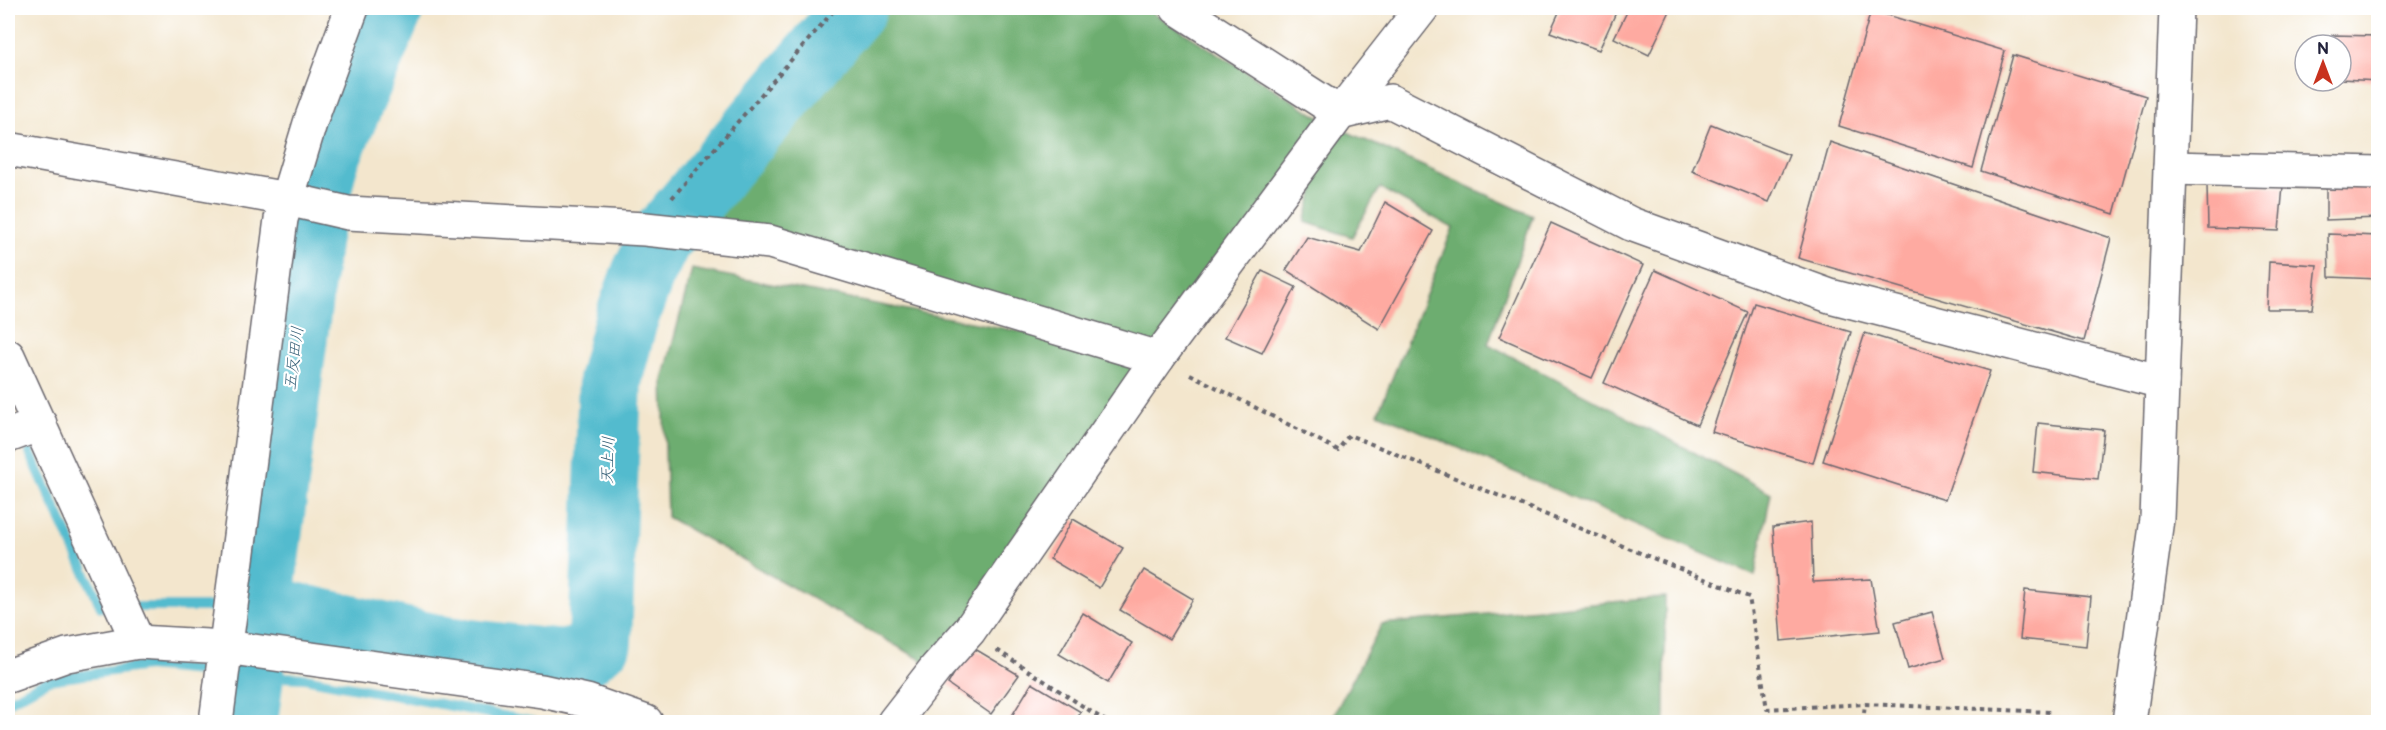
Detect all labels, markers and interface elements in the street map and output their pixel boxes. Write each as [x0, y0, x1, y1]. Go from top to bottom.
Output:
north arrow [2293, 33, 2353, 93]
text: N [2317, 40, 2329, 59]
water label: 五反田川 [281, 325, 308, 391]
water label: 天上川 [598, 436, 619, 484]

